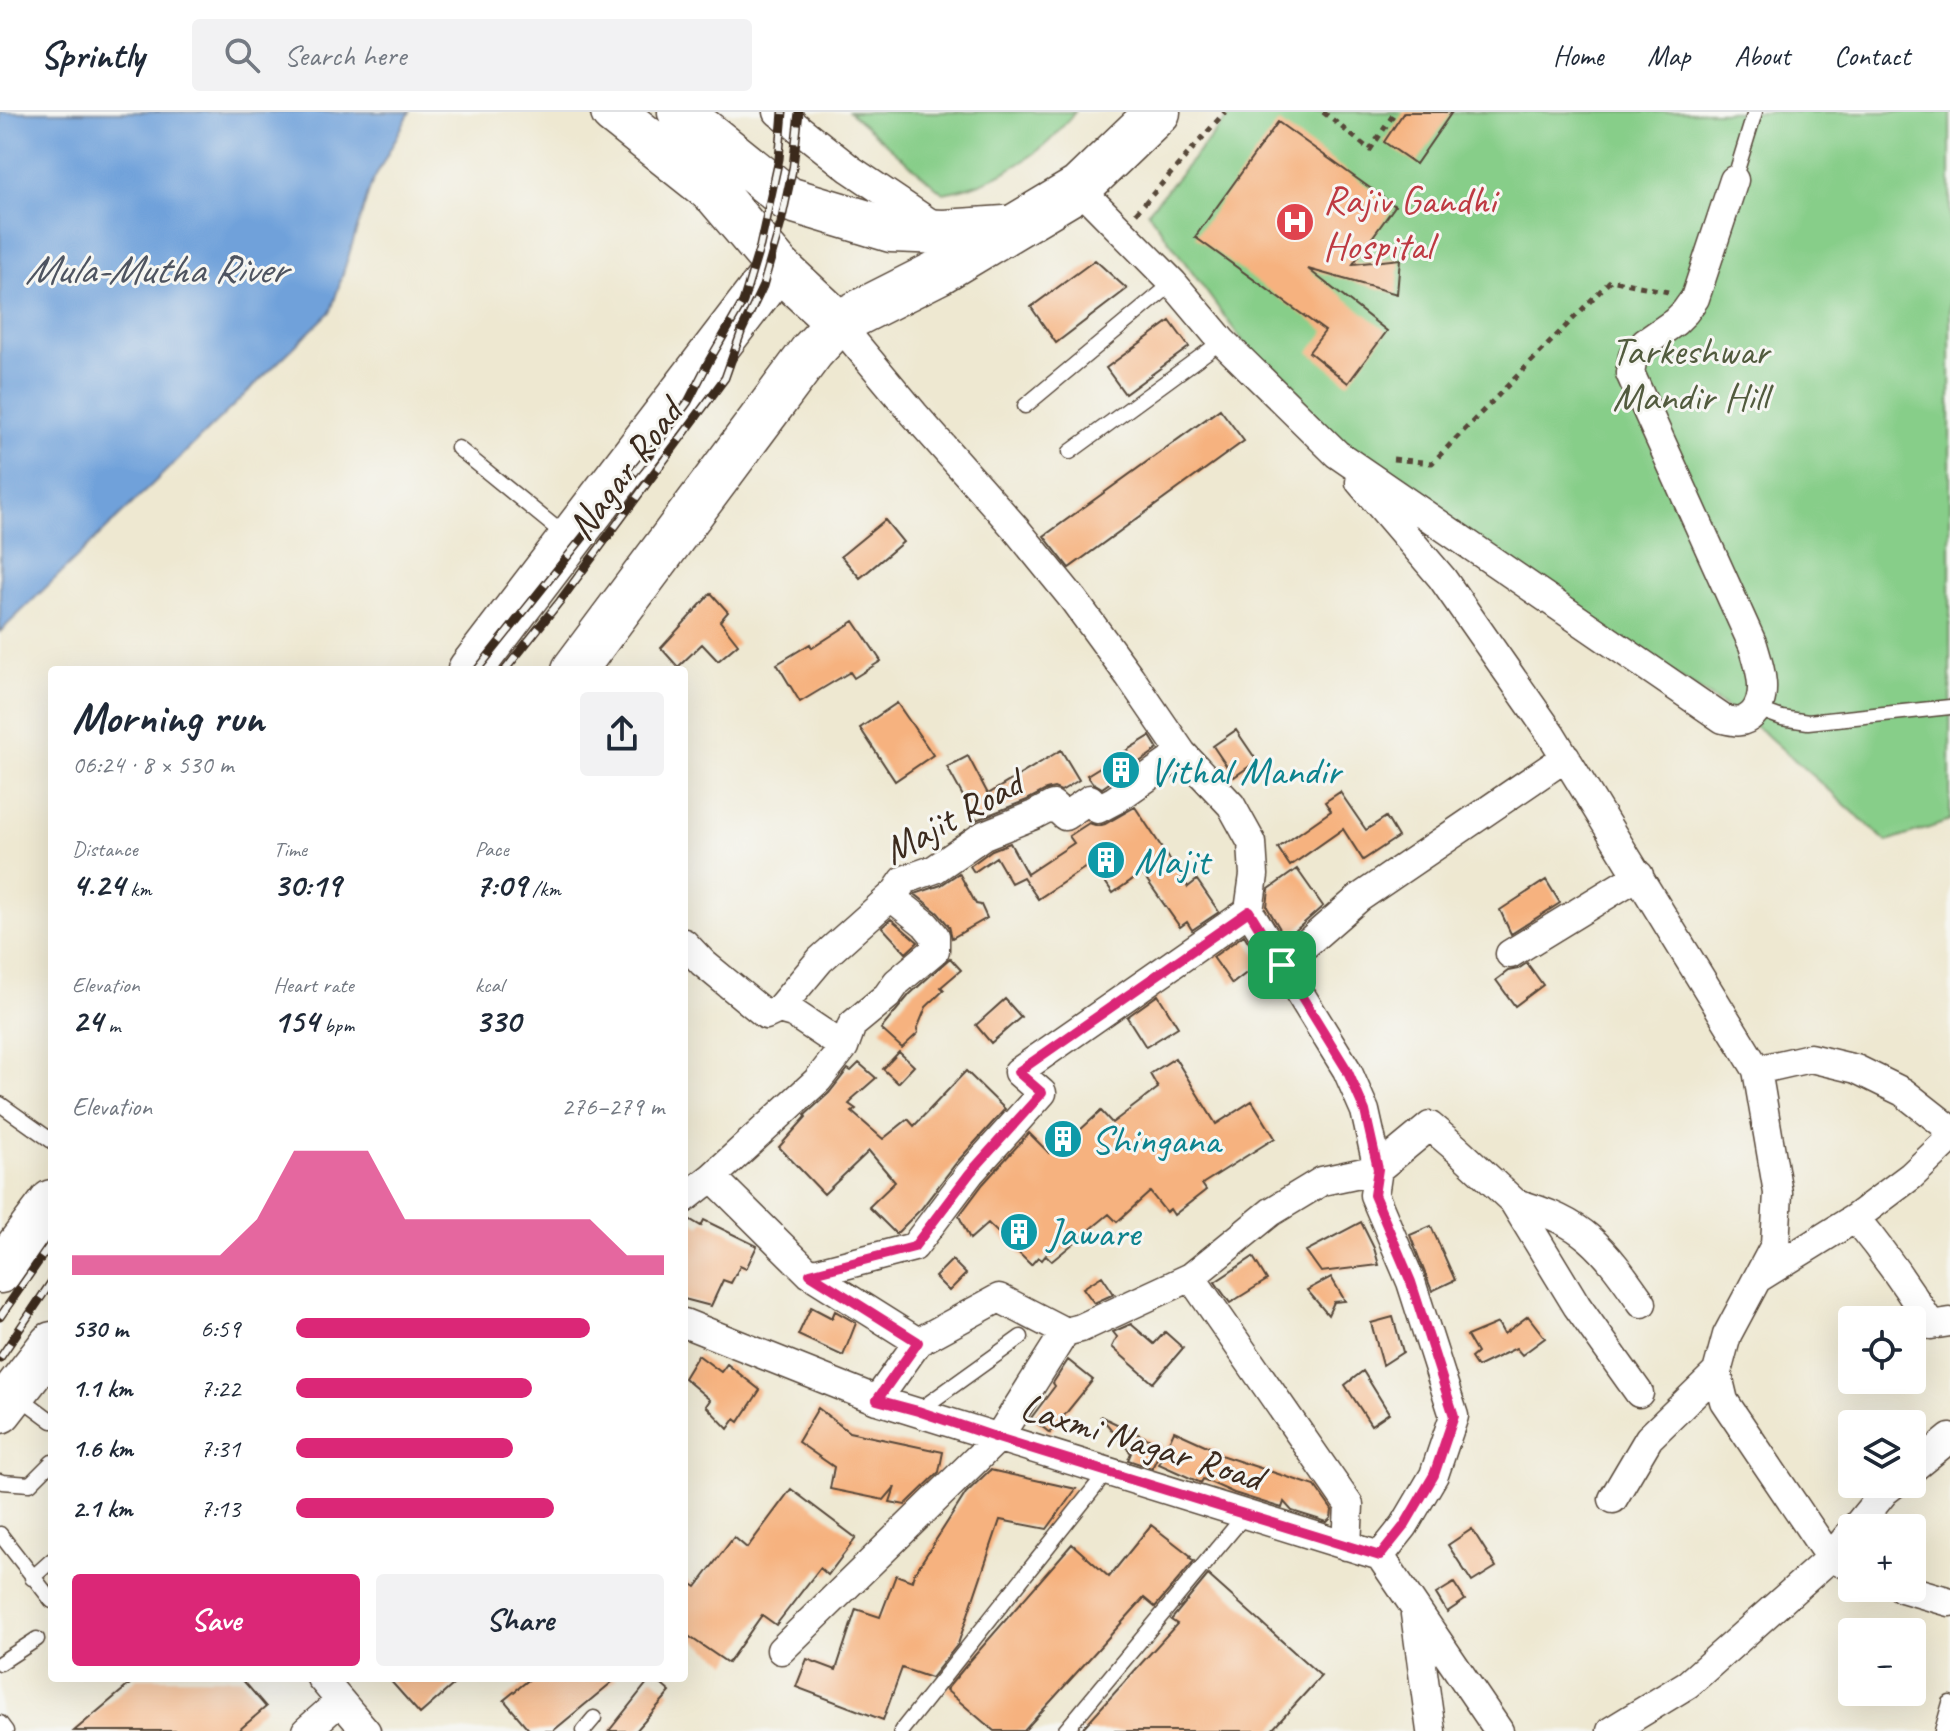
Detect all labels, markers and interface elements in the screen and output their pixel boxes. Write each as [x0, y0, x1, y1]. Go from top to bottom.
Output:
search box [192, 19, 752, 91]
text: Sprintly [40, 32, 144, 79]
icon: search [220, 33, 264, 77]
text: Search here [284, 36, 406, 74]
text: Home [1553, 38, 1603, 73]
text: Map [1647, 38, 1690, 73]
text: About [1734, 38, 1790, 73]
text: Contact [1834, 38, 1910, 73]
place label: Rajiv Gandhi Hospital [1323, 175, 1500, 271]
hospital icon: Rajiv Gandhi Hospital [1274, 201, 1316, 243]
water label: Mula-Mutha River [25, 243, 293, 296]
park label: Tarkeshwar Mandir Hill [1611, 326, 1774, 422]
street label: Nagar Road [556, 385, 697, 550]
text: Morning run [72, 690, 264, 745]
button: share [580, 692, 664, 776]
place label: Vithal Mandir [1149, 746, 1344, 796]
text: 06:24 · 8 × 530 m [72, 748, 233, 781]
building icon: Vithal Mandir [1100, 749, 1142, 791]
street label: Majit Road [874, 756, 1036, 876]
text: Distance [72, 835, 138, 863]
text: Time [273, 835, 307, 863]
text: Pace [475, 835, 509, 863]
place label: Majit [1134, 836, 1213, 886]
building icon: Majit [1085, 839, 1127, 881]
text: 4.24 [72, 863, 125, 906]
text: 30:19 [273, 863, 341, 906]
text: 7:09 [475, 863, 527, 906]
text: km [125, 875, 151, 903]
text: /km [527, 875, 561, 903]
pin [1248, 931, 1316, 999]
icon: arrive [1260, 943, 1304, 987]
text: Elevation [72, 971, 140, 999]
text: Heart rate [273, 971, 354, 999]
text: kcal [475, 971, 504, 999]
text: 24 [72, 999, 103, 1042]
text: 154 [273, 999, 319, 1042]
text: 330 [475, 999, 521, 1042]
text: m [103, 1011, 120, 1039]
text: bpm [319, 1011, 354, 1039]
text: Elevation [72, 1090, 152, 1123]
text: 276–279 m [561, 1090, 664, 1123]
place label: Shingana [1091, 1115, 1224, 1165]
building icon: Shingana [1042, 1118, 1084, 1160]
place label: Jaware [1045, 1208, 1143, 1258]
building icon: Jaware [998, 1211, 1040, 1253]
map controls [1838, 1306, 1926, 1706]
button: locate [1838, 1306, 1926, 1394]
text: 530 m [72, 1312, 128, 1345]
text: 6:59 [200, 1312, 240, 1345]
text: 1.1 km [72, 1372, 132, 1405]
text: 7:22 [200, 1372, 240, 1405]
street label: Laxmi Nagar Road [1015, 1381, 1275, 1504]
button: layers [1838, 1410, 1926, 1498]
text: 1.6 km [72, 1432, 133, 1465]
text: 7:31 [200, 1432, 240, 1465]
text: 2.1 km [72, 1492, 132, 1525]
text: 7:13 [200, 1492, 240, 1525]
button: + [1838, 1514, 1926, 1602]
button: Save [72, 1574, 360, 1666]
button: Share [376, 1574, 664, 1666]
button: − [1838, 1618, 1926, 1706]

